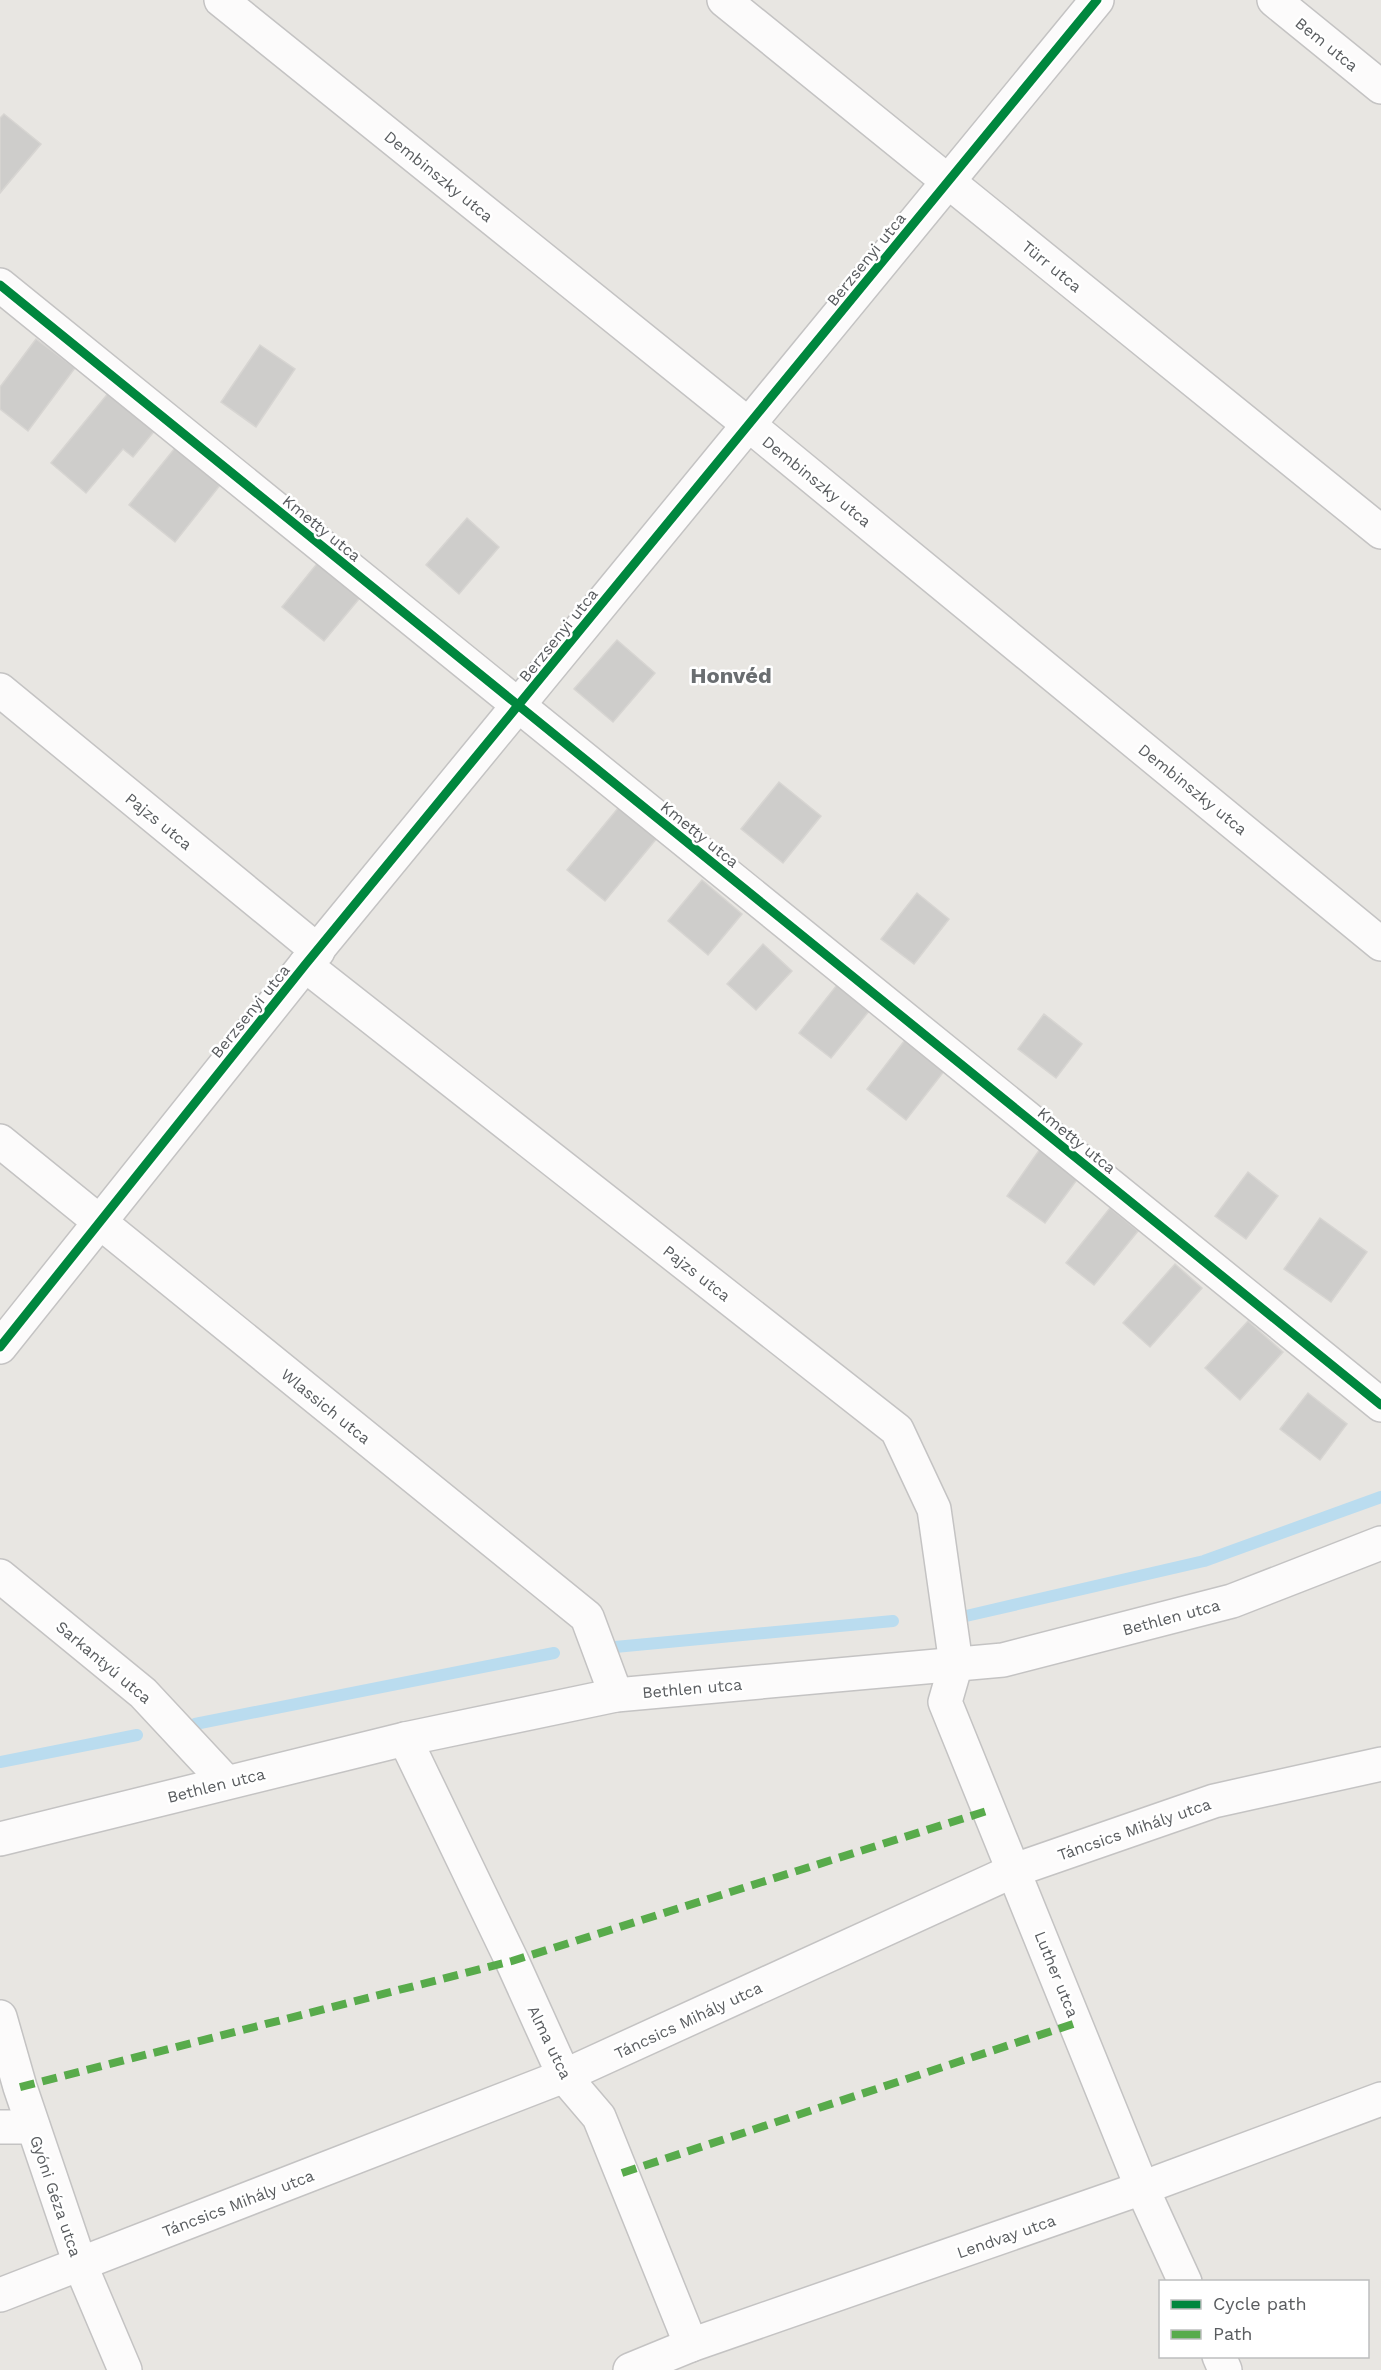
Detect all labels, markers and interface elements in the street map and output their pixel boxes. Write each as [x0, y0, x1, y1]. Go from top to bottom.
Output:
street label: Bem utca [1292, 13, 1362, 75]
street label: Dembinszky utca [381, 127, 497, 226]
street label: Berzsenyi utca [823, 209, 910, 310]
street label: Türr utca [1018, 237, 1085, 296]
street label: Dembinszky utca [759, 432, 875, 531]
street label: Kmetty utca [279, 491, 365, 566]
street label: Berzsenyi utca [515, 585, 602, 686]
district label: Honvéd [690, 663, 772, 688]
street label: Dembinszky utca [1135, 740, 1251, 839]
street label: Pajzs utca [122, 789, 196, 854]
street label: Kmetty utca [657, 797, 743, 872]
street label: Berzsenyi utca [207, 961, 294, 1062]
street label: Kmetty utca [1034, 1103, 1120, 1178]
street label: Pajzs utca [659, 1241, 734, 1306]
street label: Wlassich utca [277, 1365, 374, 1448]
street label: Bethlen utca [1120, 1595, 1222, 1640]
street label: Sarkantyú utca [52, 1617, 155, 1708]
street label: Bethlen utca [641, 1675, 743, 1702]
street label: Bethlen utca [165, 1764, 267, 1807]
street label: Táncsics Mihály utca [1055, 1794, 1213, 1865]
street label: Luther utca [1031, 1928, 1082, 2020]
street label: Táncsics Mihály utca [611, 1978, 765, 2063]
street label: Alma utca [524, 2002, 576, 2082]
street label: Gyóni Géza utca [26, 2133, 85, 2259]
street label: Táncsics Mihály utca [160, 2166, 317, 2241]
street label: Lendvay utca [954, 2211, 1058, 2262]
legend [1159, 2280, 1369, 2358]
text: Cycle path [1213, 2293, 1307, 2314]
text: Path [1213, 2323, 1253, 2344]

